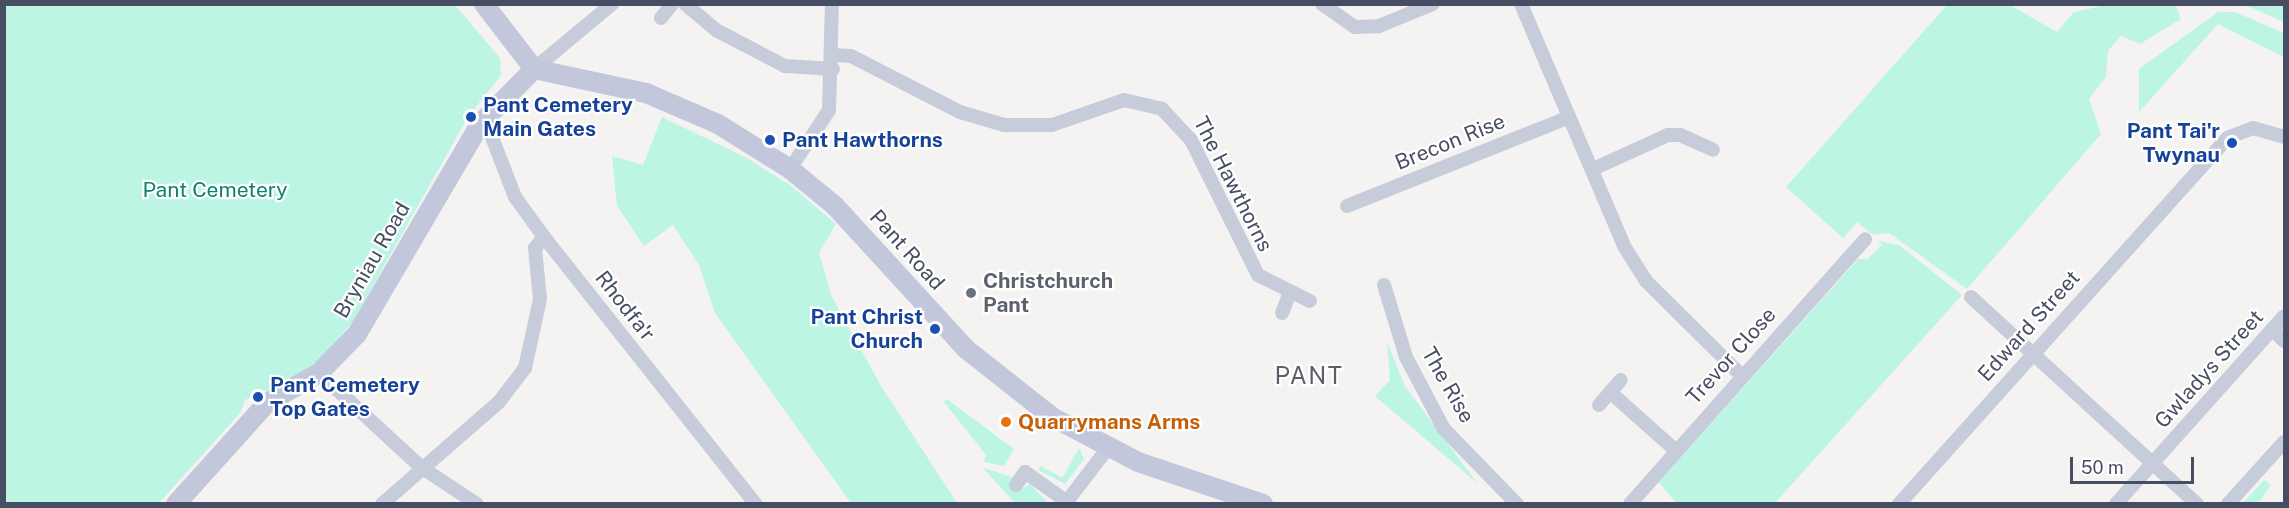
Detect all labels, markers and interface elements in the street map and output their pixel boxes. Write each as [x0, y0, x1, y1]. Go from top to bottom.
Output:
place label: Pant Cemetery Main Gates [483, 92, 633, 142]
street label: Brecon Rise [1391, 109, 1509, 175]
marker: Pant Cemetery Main Gates [464, 110, 478, 124]
street label: The Hawthorns [1188, 112, 1278, 256]
place label: Pant Tai'r Twynau [2127, 118, 2220, 168]
place label: Pant Hawthorns [782, 127, 943, 153]
marker: Pant Hawthorns [763, 133, 777, 147]
marker: Pant Tai'r Twynau [2225, 136, 2239, 150]
park label: Pant Cemetery [142, 177, 288, 203]
street label: Bryniau Road [329, 198, 415, 322]
street label: Pant Road [864, 205, 950, 295]
street label: Edward Street [1973, 265, 2085, 387]
street label: Rhodfa'r [590, 266, 660, 346]
place label: Christchurch Pant [983, 268, 1113, 318]
marker: Christchurch Pant [964, 286, 978, 300]
street label: Trevor Close [1681, 302, 1781, 410]
place label: Pant Christ Church [811, 304, 923, 354]
street label: Gwladys Street [2149, 305, 2269, 433]
marker: Pant Christ Church [928, 322, 942, 336]
street label: The Rise [1416, 343, 1480, 427]
district label: PANT [1274, 362, 1344, 390]
place label: Pant Cemetery Top Gates [270, 372, 420, 422]
marker: Pant Cemetery Top Gates [251, 390, 265, 404]
place label: Quarrymans Arms [1018, 409, 1200, 435]
marker: Quarrymans Arms [999, 415, 1013, 429]
scale bar [2073, 445, 2198, 483]
text: 50 m [2081, 457, 2124, 478]

